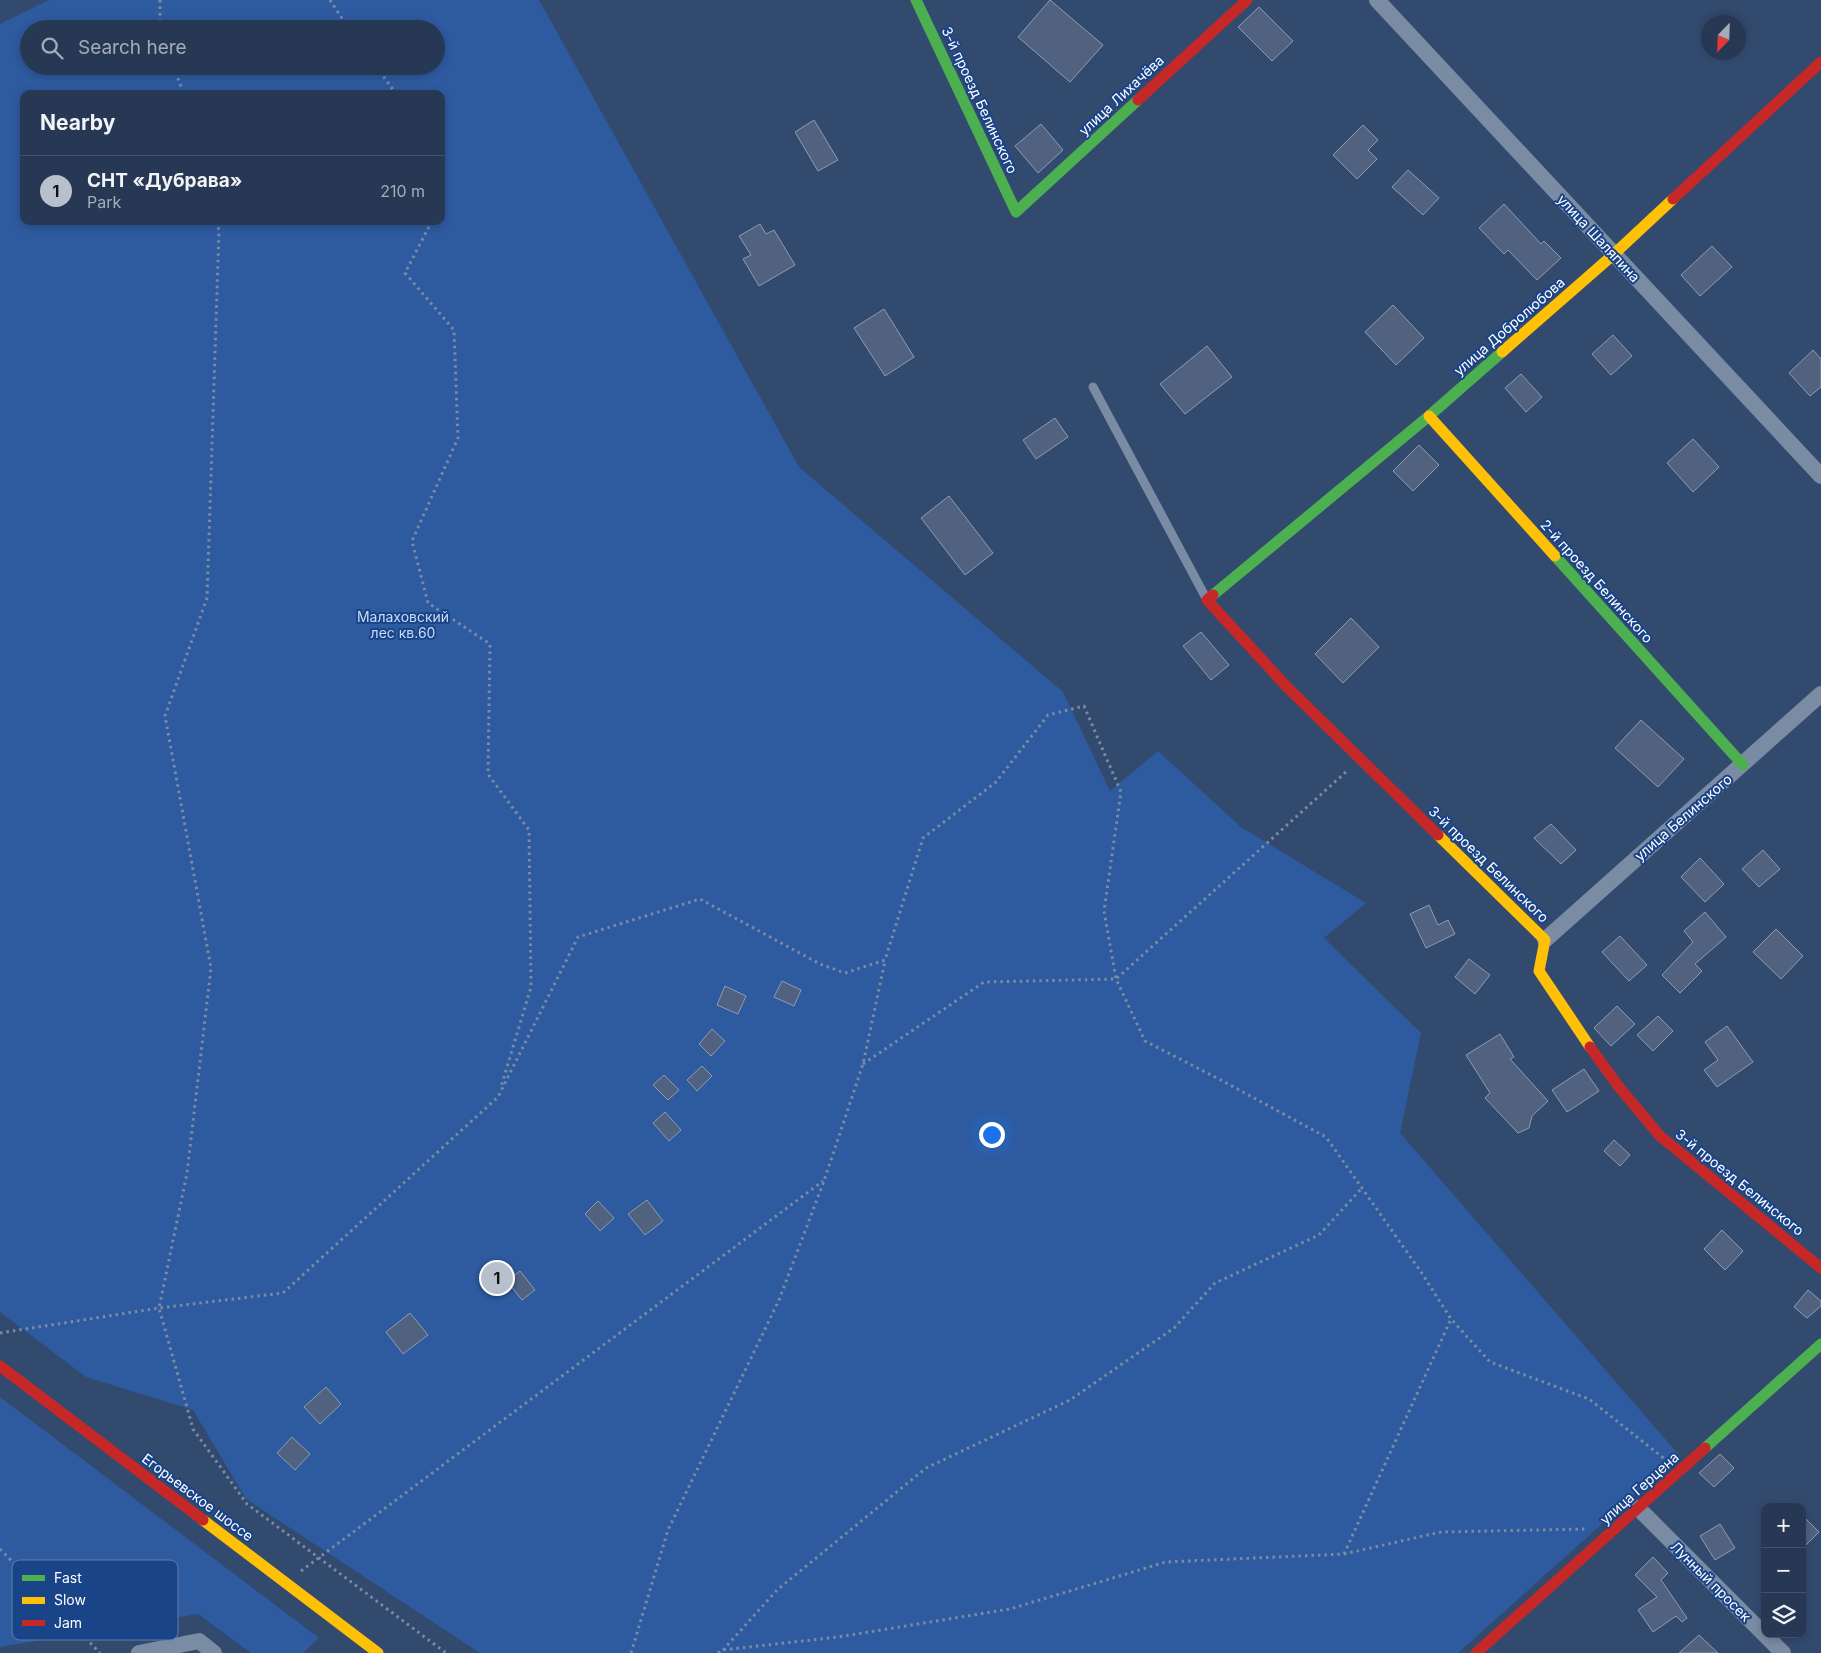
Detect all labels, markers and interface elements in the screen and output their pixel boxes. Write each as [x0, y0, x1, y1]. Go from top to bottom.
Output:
north arrow [1701, 15, 1746, 60]
search box [20, 20, 445, 75]
street label: 3-й проезд Белинского [938, 24, 1022, 176]
icon: search [38, 34, 66, 62]
text: Search here [78, 36, 187, 59]
street label: улица Лихачёва [1075, 51, 1167, 139]
text: Nearby [40, 110, 115, 135]
text: СНТ «Дубрава» [87, 169, 242, 192]
text: 1 [53, 181, 59, 201]
text: 210 m [380, 181, 425, 201]
street label: улица Шаляпина [1554, 191, 1644, 285]
text: Park [87, 192, 121, 212]
street label: улица Добролюбова [1450, 273, 1568, 379]
street label: 2-й проезд Белинского [1537, 516, 1657, 646]
park label: Малаховский лес кв.60 [357, 608, 449, 641]
street label: улица Белинского [1631, 770, 1735, 864]
street label: 3-й проезд Белинского [1426, 802, 1552, 926]
your location [979, 1122, 1005, 1148]
street label: 3-й проезд Белинского [1672, 1125, 1808, 1239]
pin: 1 [481, 1259, 513, 1297]
street label: улица Герцена [1596, 1448, 1682, 1528]
street label: Егорьевское шоссе [139, 1450, 257, 1544]
map controls [1761, 1503, 1806, 1638]
button: + [1761, 1503, 1806, 1548]
street label: Лунный просек [1667, 1537, 1755, 1625]
button: − [1761, 1548, 1806, 1593]
legend [12, 1560, 178, 1640]
text: Fast [54, 1569, 82, 1586]
text: Slow [54, 1591, 86, 1608]
button: layers [1761, 1593, 1806, 1638]
text: Jam [54, 1614, 82, 1631]

